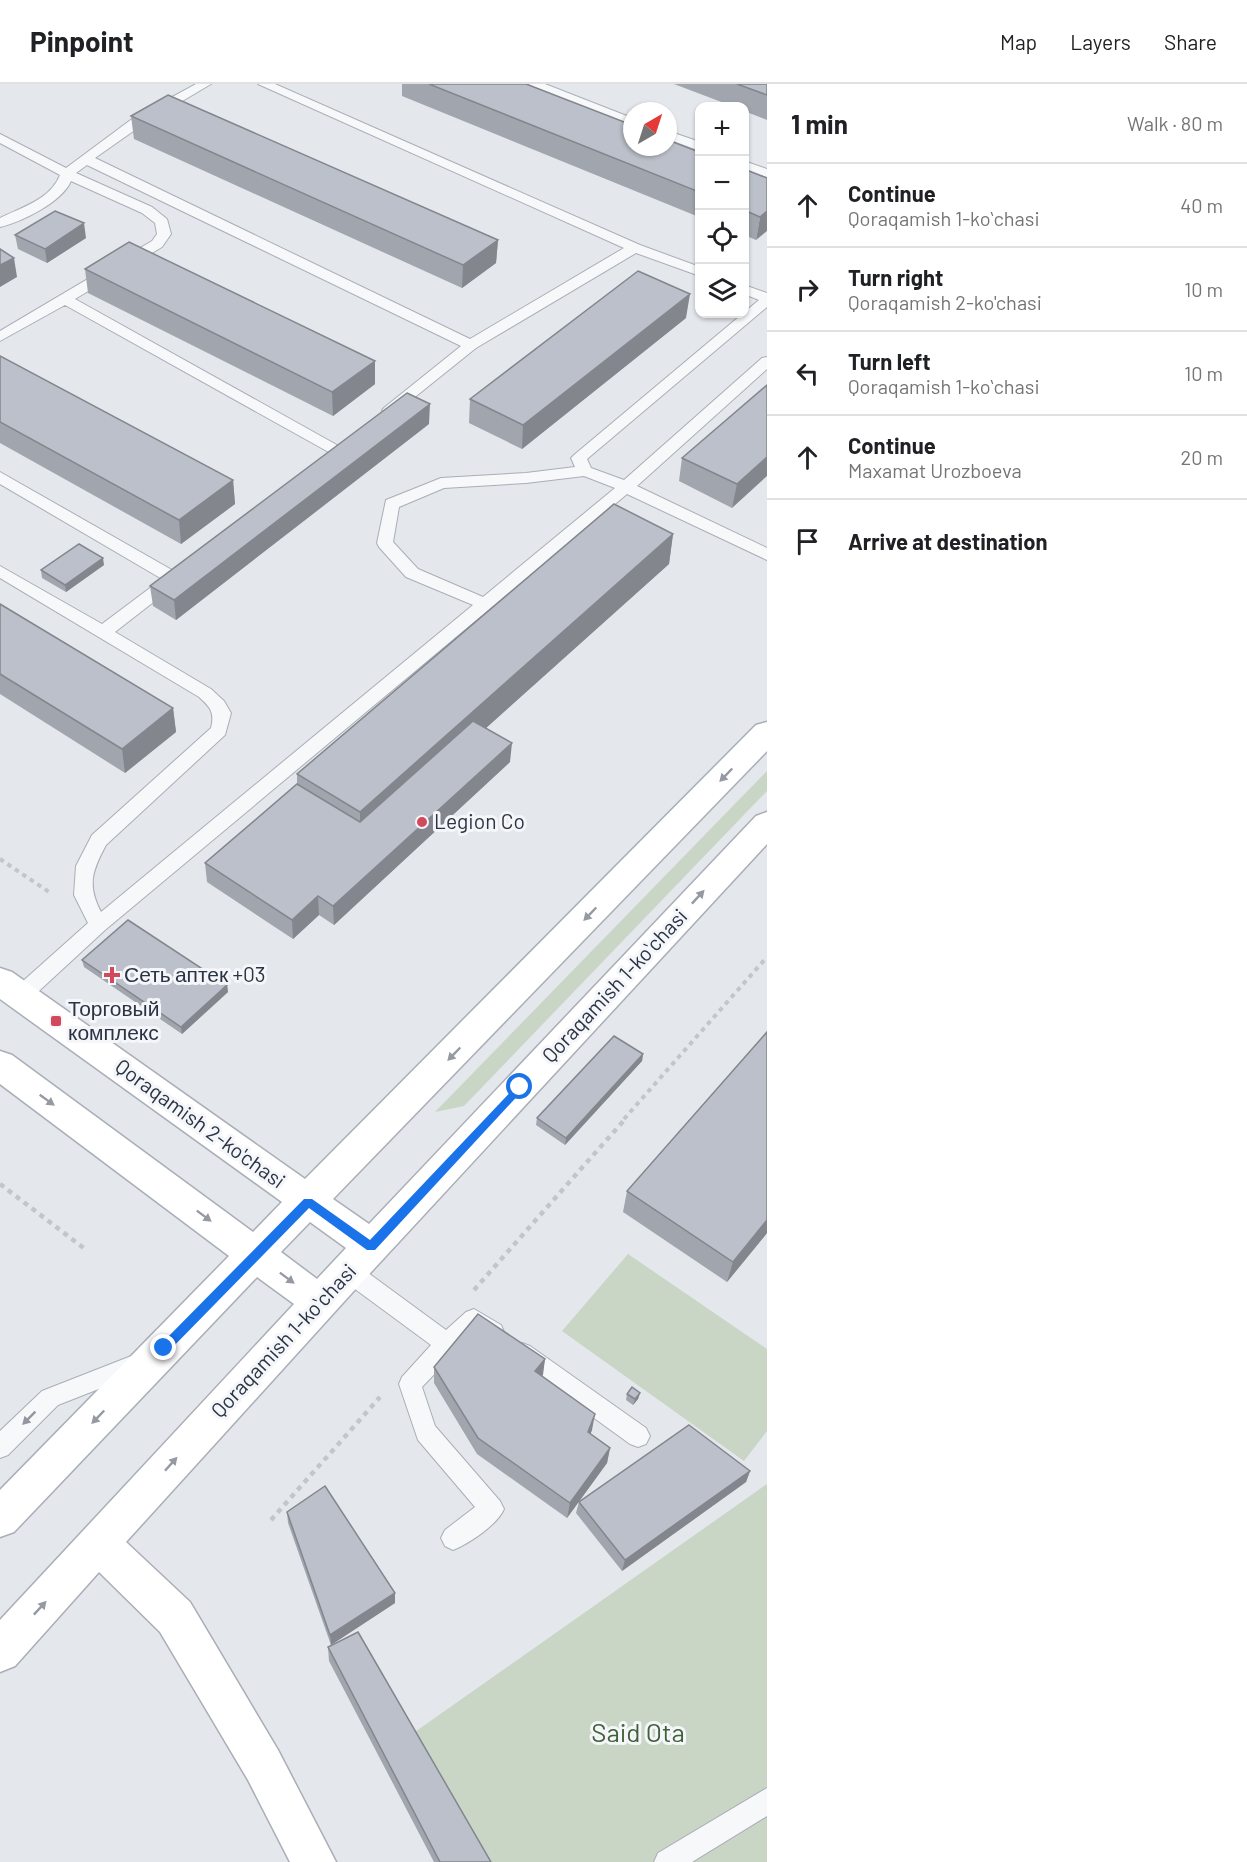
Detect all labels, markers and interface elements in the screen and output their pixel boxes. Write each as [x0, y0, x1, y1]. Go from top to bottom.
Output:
text: Pinpoint [30, 24, 134, 58]
text: Map [1000, 29, 1037, 54]
text: Layers [1070, 29, 1131, 54]
text: Share [1164, 29, 1217, 54]
north arrow [623, 102, 677, 156]
map controls [695, 102, 749, 318]
button: + [695, 102, 749, 156]
text: 1 min [791, 108, 848, 139]
text: Walk · 80 m [1127, 111, 1223, 135]
button: − [695, 156, 749, 210]
text: Continue [848, 180, 936, 206]
icon: ahead [791, 189, 824, 222]
text: 40 m [1180, 193, 1223, 217]
text: Qoraqamish 1-koʻchasi [848, 206, 1040, 230]
button: locate [695, 210, 749, 264]
button: layers [695, 264, 749, 318]
text: Turn right [848, 264, 943, 290]
icon: right [791, 273, 824, 306]
text: 10 m [1184, 277, 1223, 301]
text: Qoraqamish 2-ko'chasi [848, 290, 1042, 314]
text: Turn left [848, 348, 931, 374]
icon: left [791, 357, 824, 390]
text: 10 m [1184, 361, 1223, 385]
text: Qoraqamish 1-koʻchasi [848, 374, 1040, 398]
text: Continue [848, 432, 936, 458]
icon: ahead [791, 441, 824, 474]
text: 20 m [1180, 445, 1223, 469]
text: Maxamat Urozboeva [848, 458, 1022, 482]
icon: arrive [791, 525, 824, 558]
text: Arrive at destination [848, 528, 1047, 554]
one-way arrow [719, 767, 733, 782]
place label: Legion Co [434, 808, 525, 833]
marker: Legion Co [415, 815, 429, 829]
one-way arrow [691, 890, 705, 905]
street label: Qoraqamish 1-koʻchasi [536, 903, 692, 1067]
one-way arrow [583, 907, 597, 921]
place label: Сеть аптек +03 [124, 961, 266, 986]
marker: Сеть аптек +03 [105, 968, 119, 982]
place label: Торговый комплекс [68, 995, 159, 1044]
marker: Торговый комплекс [49, 1014, 63, 1028]
one-way arrow [447, 1046, 461, 1060]
street label: Qoraqamish 2-ko'chasi [111, 1053, 291, 1193]
route start [506, 1073, 532, 1099]
one-way arrow [39, 1094, 55, 1106]
one-way arrow [195, 1210, 211, 1222]
street label: Qoraqamish 1-koʻchasi [205, 1258, 361, 1422]
one-way arrow [279, 1272, 295, 1284]
route end [150, 1334, 176, 1360]
one-way arrow [91, 1409, 105, 1423]
one-way arrow [22, 1411, 37, 1425]
one-way arrow [164, 1457, 177, 1472]
one-way arrow [32, 1601, 46, 1615]
park label: Said Ota [591, 1716, 685, 1747]

